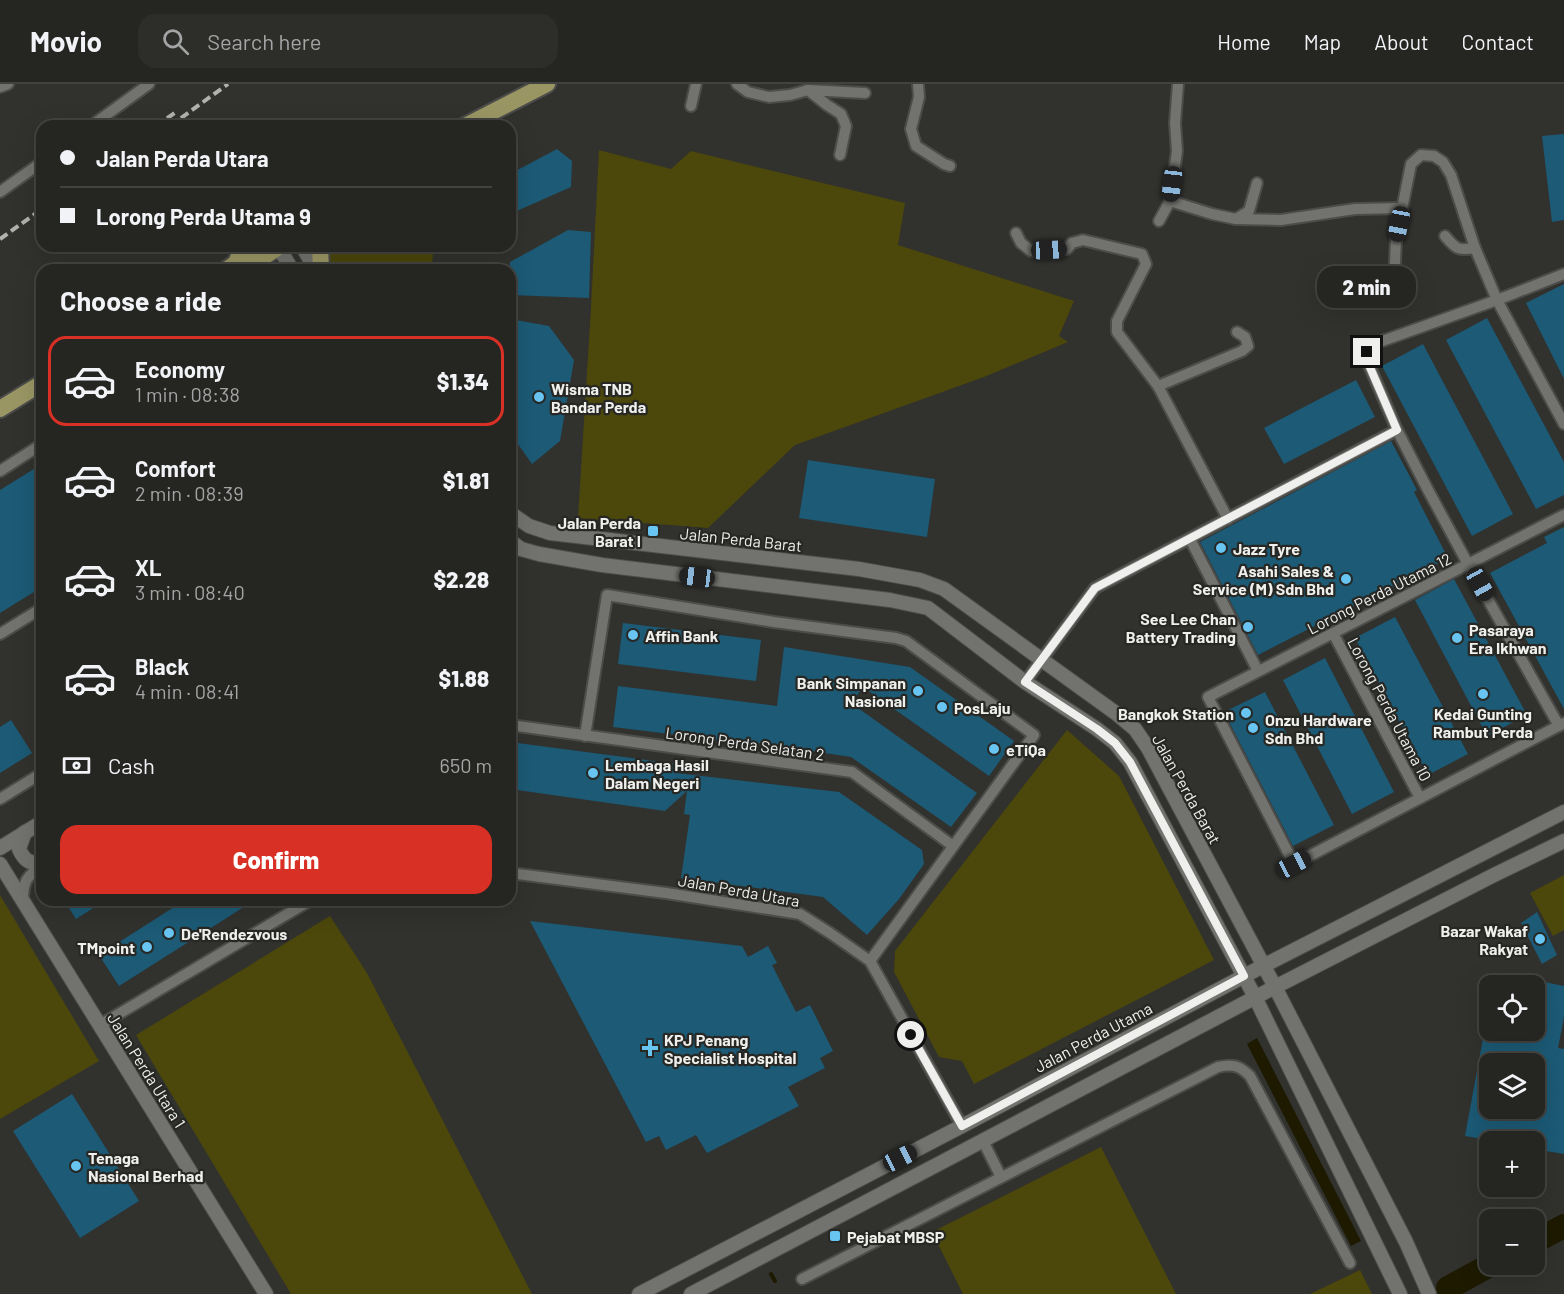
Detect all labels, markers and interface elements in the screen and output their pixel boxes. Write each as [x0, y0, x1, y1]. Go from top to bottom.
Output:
search box [138, 14, 558, 68]
text: Movio [30, 24, 102, 58]
icon: search [159, 25, 192, 58]
text: Search here [207, 28, 322, 54]
text: Home [1217, 29, 1271, 54]
text: Map [1304, 29, 1341, 54]
text: About [1374, 29, 1429, 54]
text: Contact [1462, 29, 1534, 54]
text: Jalan Perda Utara [96, 145, 269, 171]
car [1161, 165, 1183, 203]
text: Lorong Perda Utama 9 [96, 203, 311, 229]
car [1387, 205, 1411, 243]
car [1031, 240, 1067, 260]
callout: 2 min [1318, 265, 1416, 307]
text: 2 min [1342, 275, 1391, 299]
text: Choose a ride [60, 284, 222, 316]
route end [1353, 338, 1380, 365]
icon: car [63, 354, 117, 408]
text: Economy [135, 356, 225, 382]
text: $1.34 [437, 368, 489, 394]
place label: Wisma TNB Bandar Perda [551, 379, 646, 416]
text: 1 min · 08:38 [135, 382, 240, 406]
marker: Wisma TNB Bandar Perda [532, 390, 546, 404]
icon: car [63, 453, 117, 507]
text: Comfort [135, 455, 216, 481]
text: $1.81 [443, 467, 489, 493]
text: 2 min · 08:39 [135, 481, 244, 505]
place label: Jalan Perda Barat I [558, 513, 641, 550]
street label: Jalan Perda Barat [679, 523, 803, 555]
marker: Jalan Perda Barat I [646, 524, 660, 538]
place label: Jazz Tyre [1233, 539, 1300, 558]
marker: Jazz Tyre [1214, 541, 1228, 555]
street label: Lorong Perda Utama 12 [1304, 548, 1454, 638]
icon: car [63, 552, 117, 606]
text: XL [135, 554, 161, 580]
place label: Asahi Sales & Service (M) Sdn Bhd [1193, 561, 1334, 598]
car [1463, 564, 1497, 604]
text: $2.28 [433, 566, 489, 592]
car [678, 566, 716, 588]
marker: Asahi Sales & Service (M) Sdn Bhd [1339, 572, 1353, 586]
text: 3 min · 08:40 [135, 580, 245, 604]
place label: See Lee Chan Battery Trading [1126, 609, 1236, 646]
marker: See Lee Chan Battery Trading [1241, 620, 1255, 634]
place label: Pasaraya Era Ikhwan [1469, 620, 1546, 657]
place label: Affin Bank [645, 626, 719, 645]
marker: Affin Bank [626, 628, 640, 642]
marker: Pasaraya Era Ikhwan [1450, 631, 1464, 645]
street label: Lorong Perda Utama 10 [1344, 634, 1436, 784]
icon: car [63, 651, 117, 705]
text: Black [135, 653, 189, 679]
text: $1.88 [438, 665, 489, 691]
place label: Bank Simpanan Nasional [797, 673, 906, 710]
text: 4 min · 08:41 [135, 679, 239, 703]
marker: Bank Simpanan Nasional [911, 684, 925, 698]
marker: Kedai Gunting Rambut Perda [1476, 687, 1490, 701]
place label: PosLaju [954, 698, 1010, 717]
marker: PosLaju [935, 700, 949, 714]
place label: Bangkok Station [1118, 704, 1234, 723]
place label: Kedai Gunting Rambut Perda [1433, 704, 1533, 741]
marker: Bangkok Station [1239, 706, 1253, 720]
place label: Onzu Hardware Sdn Bhd [1265, 710, 1372, 747]
marker: Onzu Hardware Sdn Bhd [1246, 721, 1260, 735]
street label: Lorong Perda Selatan 2 [664, 722, 826, 764]
street label: Jalan Perda Barat [1149, 731, 1225, 847]
place label: eTiQa [1006, 740, 1046, 759]
marker: eTiQa [987, 742, 1001, 756]
icon: cash [60, 749, 93, 782]
text: Cash [108, 752, 155, 778]
text: 650 m [440, 753, 492, 777]
place label: Lembaga Hasil Dalam Negeri [605, 755, 709, 792]
marker: Lembaga Hasil Dalam Negeri [586, 766, 600, 780]
button: Confirm [60, 825, 492, 894]
car [1274, 848, 1314, 880]
street label: Jalan Perda Utara [677, 870, 801, 910]
place label: Bazar Wakaf Rakyat [1440, 921, 1528, 958]
place label: De'Rendezvous [181, 924, 287, 943]
marker: De'Rendezvous [162, 926, 176, 940]
marker: Bazar Wakaf Rakyat [1533, 932, 1547, 946]
place label: TMpoint [77, 938, 135, 957]
marker: TMpoint [140, 940, 154, 954]
map controls [1479, 975, 1545, 1275]
button: locate [1479, 975, 1545, 1041]
street label: Jalan Perda Utama [1031, 998, 1155, 1076]
street label: Jalan Perda Utara 1 [104, 1009, 190, 1131]
route start [897, 1021, 924, 1048]
place label: KPJ Penang Specialist Hospital [664, 1030, 796, 1067]
marker: KPJ Penang Specialist Hospital [641, 1039, 659, 1057]
button: layers [1479, 1053, 1545, 1119]
button: + [1479, 1131, 1545, 1197]
car [880, 1142, 920, 1174]
place label: Tenaga Nasional Berhad [88, 1148, 203, 1185]
marker: Tenaga Nasional Berhad [69, 1159, 83, 1173]
button: − [1479, 1209, 1545, 1275]
place label: Pejabat MBSP [847, 1227, 945, 1246]
marker: Pejabat MBSP [828, 1229, 842, 1243]

